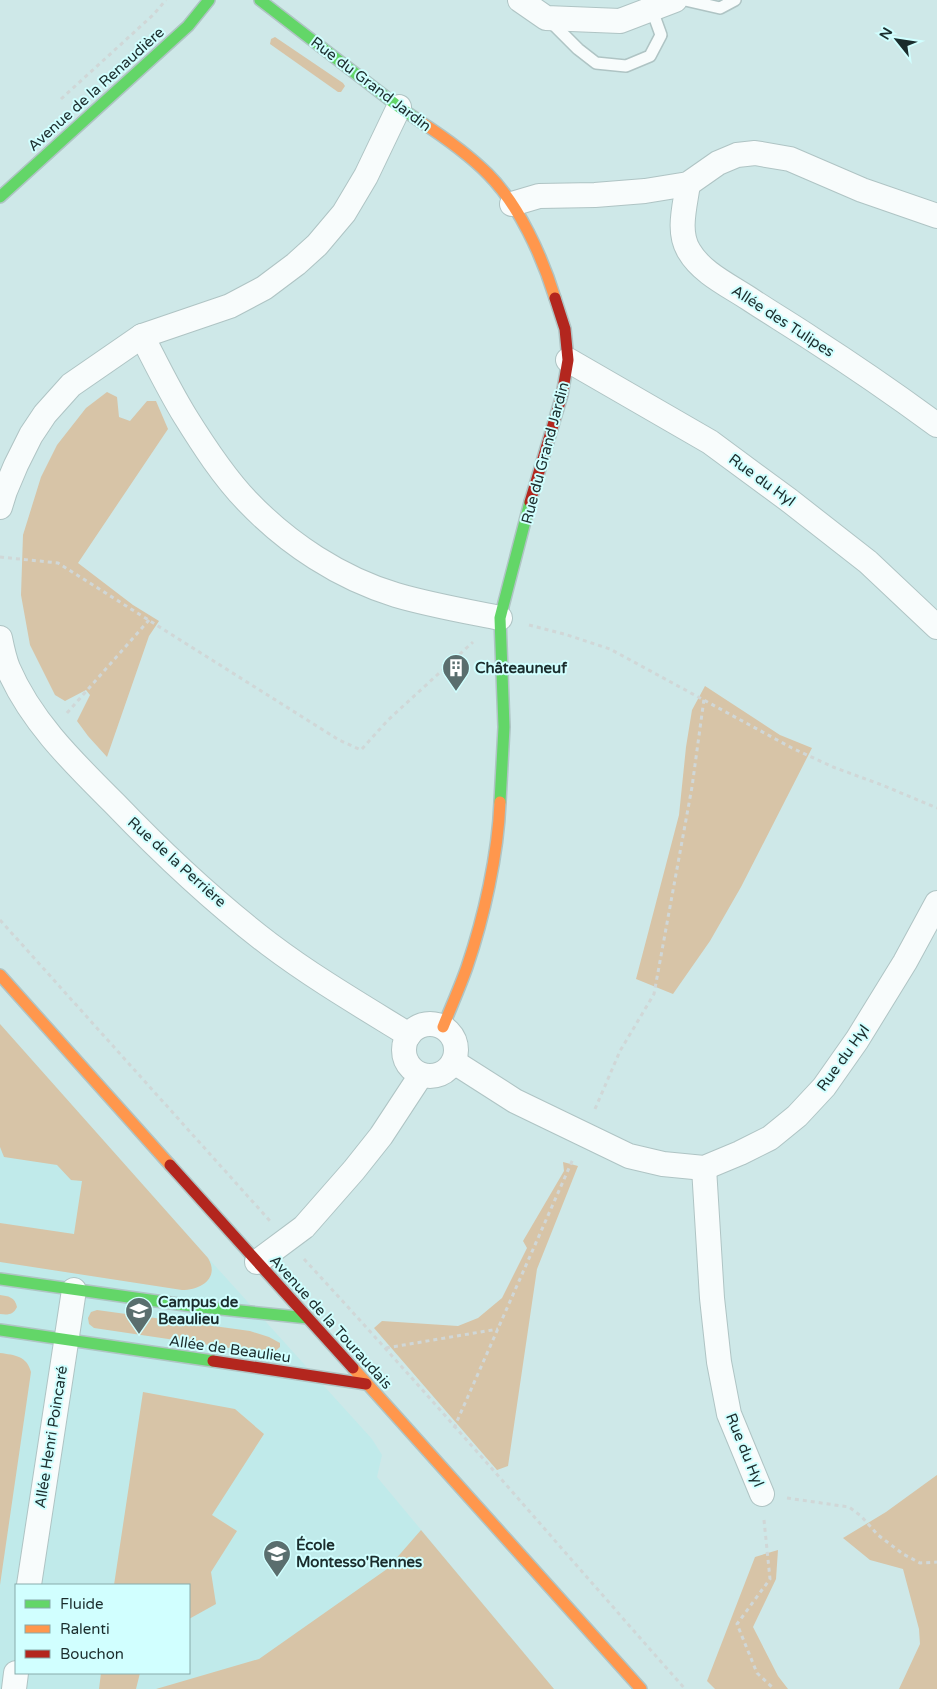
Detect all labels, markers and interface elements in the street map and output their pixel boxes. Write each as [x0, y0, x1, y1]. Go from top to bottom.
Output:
north arrow [872, 15, 922, 65]
street label: Avenue de la Renaudière [24, 23, 168, 155]
text: N [876, 25, 896, 43]
street label: Rue du Grand Jardin [307, 33, 435, 135]
street label: Allée des Tulipes [728, 281, 838, 361]
street label: Rue du Grand Jardin [517, 380, 573, 526]
street label: Rue du Hyl [725, 450, 799, 510]
building icon: Châteauneuf [441, 653, 471, 692]
place label: Châteauneuf [475, 659, 567, 677]
street label: Rue de la Perrière [124, 813, 230, 911]
street label: Rue du Hyl [813, 1021, 873, 1095]
street label: Avenue de la Touraudais [266, 1251, 396, 1393]
place label: Campus de Beaulieu [158, 1293, 239, 1328]
school or university icon: Campus de Beaulieu [124, 1296, 154, 1335]
street label: Allée de Beaulieu [168, 1332, 292, 1366]
street label: Allée Henri Poincaré [31, 1365, 71, 1509]
street label: Rue du Hyl [722, 1411, 768, 1489]
place label: École Montesso'Rennes [296, 1535, 422, 1571]
school or university icon: École Montesso'Rennes [262, 1539, 292, 1578]
legend [15, 1584, 190, 1674]
text: Fluide [60, 1595, 104, 1613]
text: Ralenti [60, 1620, 110, 1638]
text: Bouchon [60, 1645, 124, 1663]

